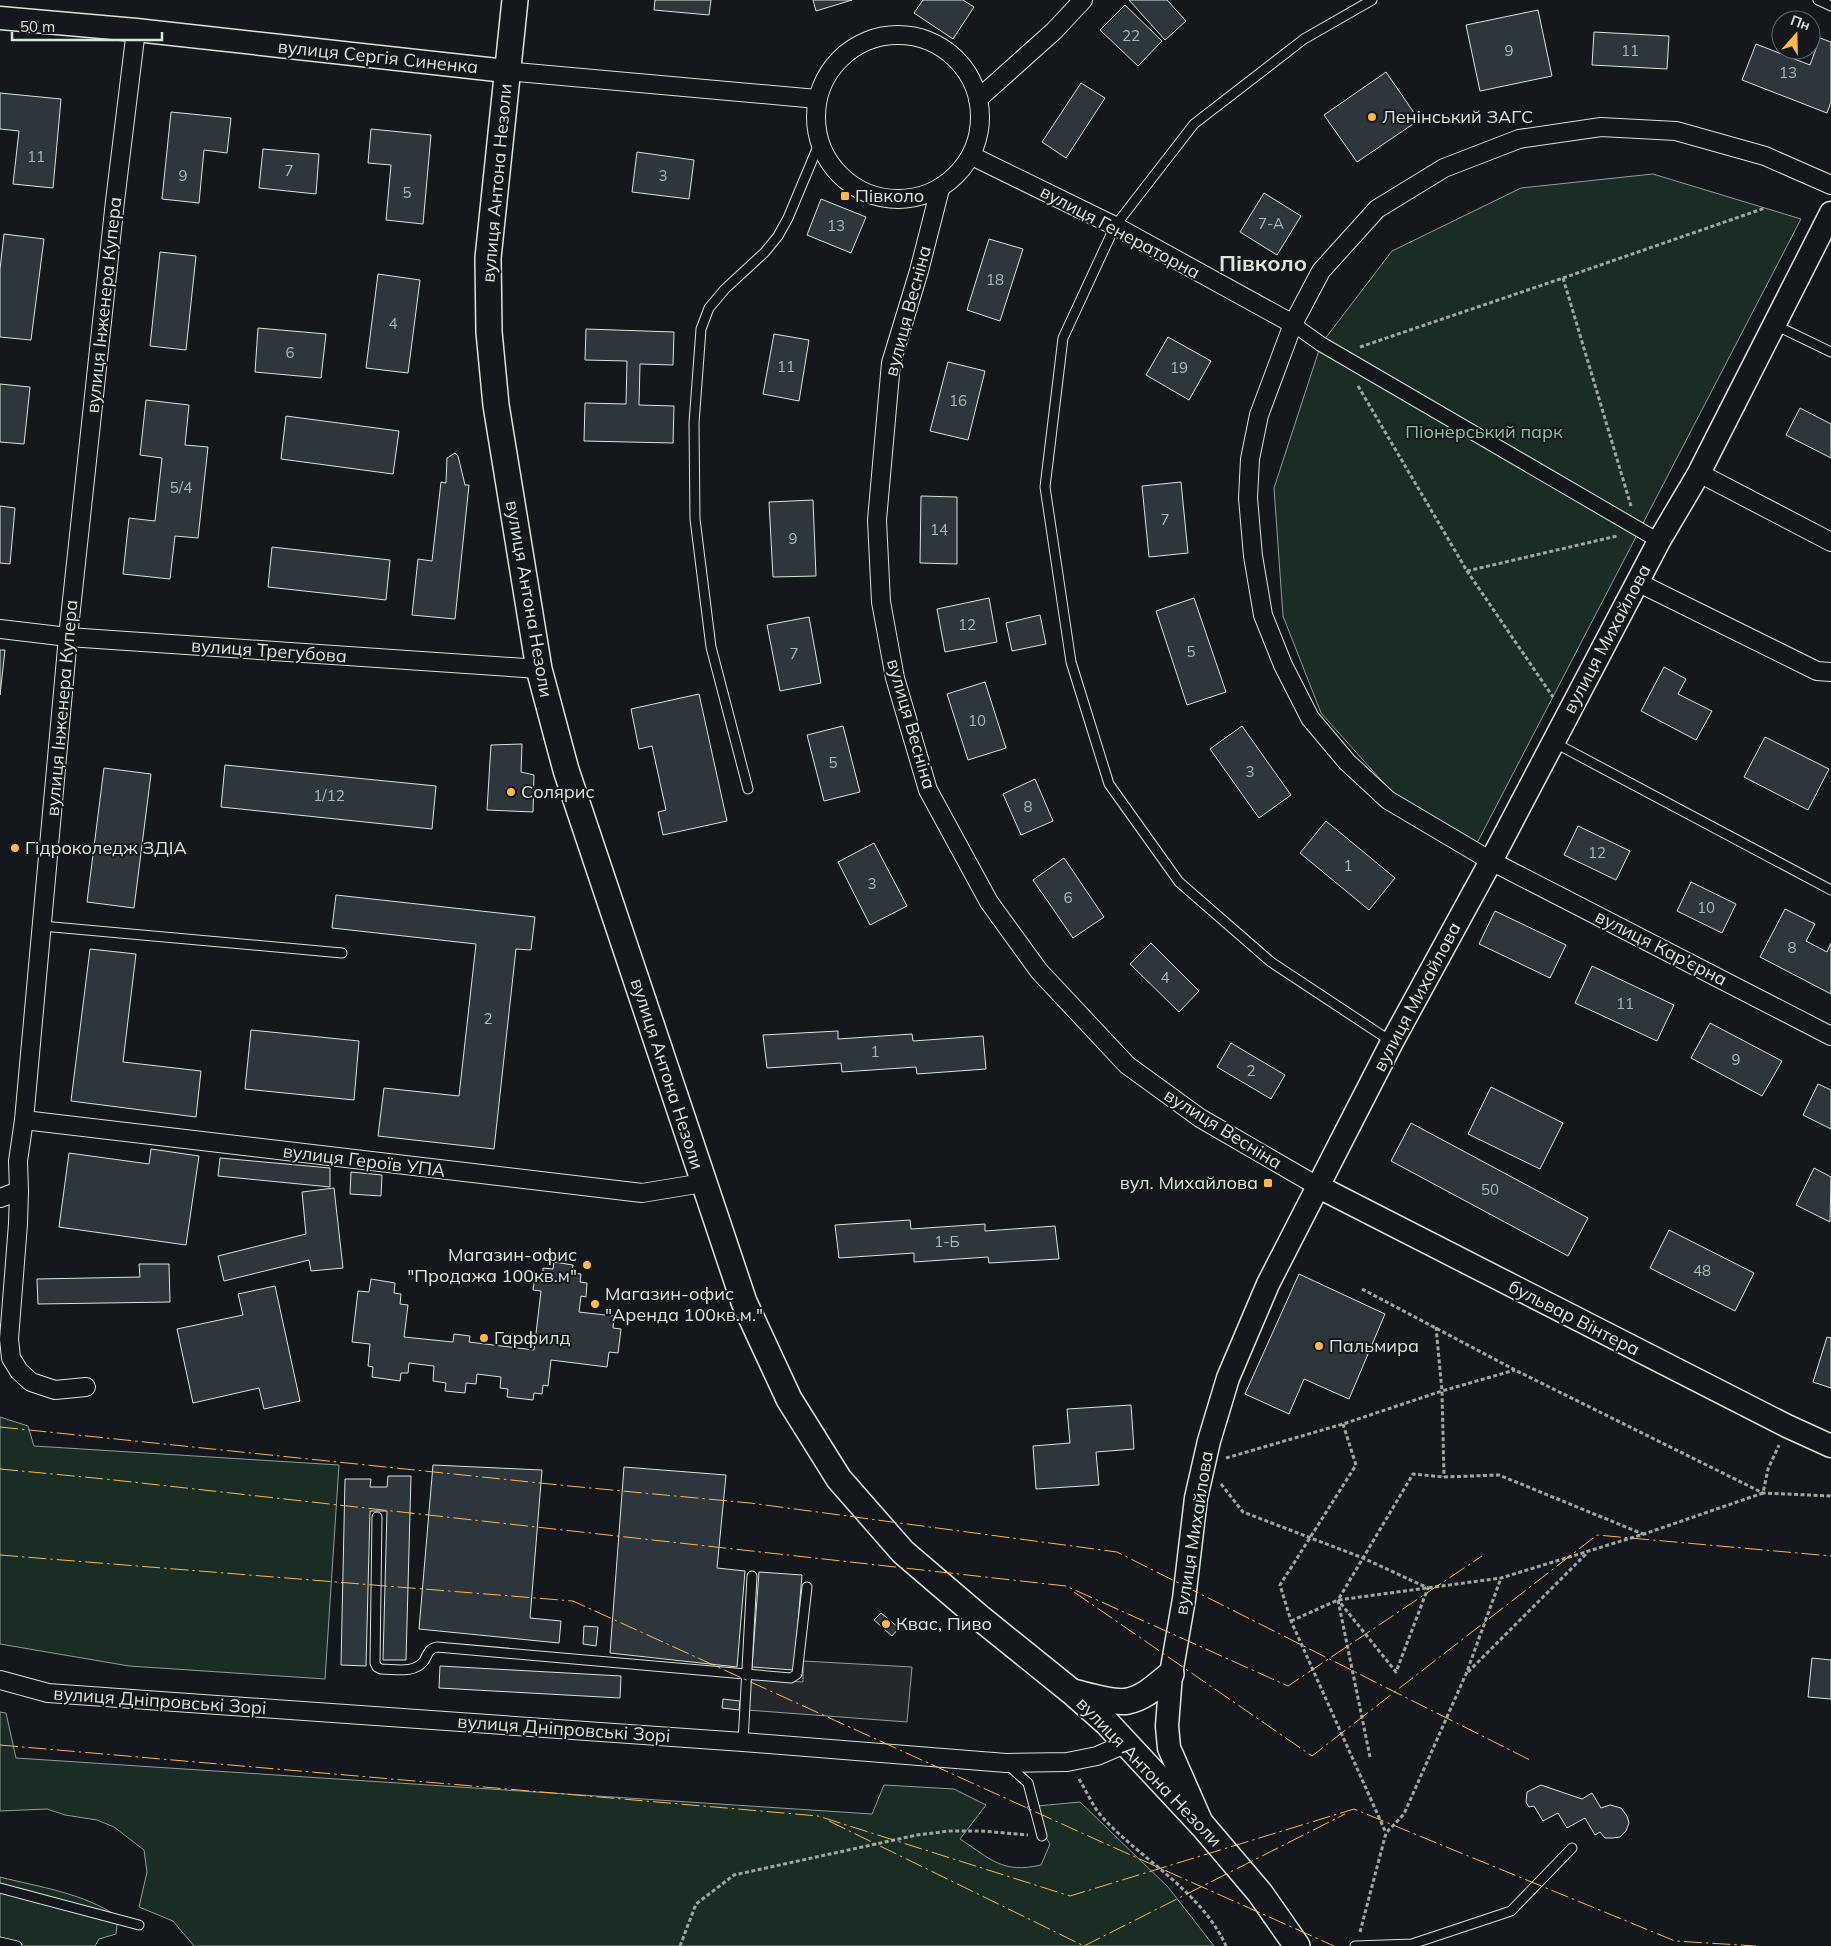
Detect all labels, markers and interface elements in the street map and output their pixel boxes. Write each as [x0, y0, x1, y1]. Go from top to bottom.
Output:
scale bar [12, 10, 162, 42]
north arrow [1771, 10, 1821, 60]
text: Пн [1788, 11, 1813, 35]
text: 50 m [20, 17, 55, 36]
house number: 22 [1122, 26, 1140, 45]
street label: вулиця Сергія Синенка [277, 35, 479, 78]
house number: 9 [1504, 41, 1514, 60]
house number: 11 [1621, 41, 1639, 60]
house number: 13 [1779, 63, 1797, 82]
street label: вулиця Антона Незоли [476, 83, 517, 283]
place label: Ленінський ЗАГС [1382, 105, 1533, 128]
marker: Ленінський ЗАГС [1366, 111, 1378, 123]
house number: 11 [27, 147, 45, 166]
house number: 7 [284, 161, 294, 180]
house number: 9 [178, 166, 188, 185]
house number: 3 [658, 166, 668, 185]
street label: вулиця Генераторна [1036, 180, 1204, 283]
house number: 5 [402, 183, 412, 202]
place label: Півколо [855, 184, 924, 207]
marker: Півколо [839, 190, 851, 202]
street label: вулиця Інженера Купера [81, 196, 126, 414]
house number: 7-А [1258, 214, 1284, 233]
house number: 13 [827, 216, 845, 235]
street label: вулиця Весніна [879, 243, 936, 379]
district label: Півколо [1219, 249, 1307, 277]
house number: 18 [986, 270, 1004, 289]
house number: 4 [388, 314, 398, 333]
house number: 6 [285, 343, 295, 362]
house number: 11 [777, 357, 795, 376]
house number: 19 [1170, 358, 1188, 377]
house number: 16 [949, 391, 967, 410]
park label: Піонерський парк [1405, 420, 1563, 443]
house number: 5/4 [170, 478, 192, 497]
street label: вулиця Антона Незоли [501, 499, 558, 699]
house number: 7 [1160, 510, 1170, 529]
house number: 14 [930, 520, 948, 539]
house number: 9 [788, 529, 798, 548]
street label: вулиця Михайлова [1558, 560, 1656, 717]
street label: вулиця Інженера Купера [41, 599, 82, 817]
house number: 12 [958, 615, 976, 634]
street label: вулиця Трегубова [190, 634, 348, 667]
house number: 5 [1186, 642, 1196, 661]
house number: 7 [789, 644, 799, 663]
street label: вулиця Весніна [882, 656, 941, 792]
house number: 10 [968, 711, 986, 730]
house number: 5 [828, 753, 838, 772]
house number: 3 [1245, 762, 1255, 781]
place label: Солярис [521, 780, 595, 803]
house number: 1/12 [313, 786, 345, 805]
marker: Солярис [505, 786, 517, 798]
house number: 8 [1023, 797, 1033, 816]
place label: Гідроколедж ЗДIА [25, 836, 187, 859]
marker: Гідроколедж ЗДIА [9, 842, 21, 854]
house number: 12 [1588, 843, 1606, 862]
house number: 1 [1343, 856, 1353, 875]
house number: 3 [867, 874, 877, 893]
house number: 6 [1063, 888, 1073, 907]
house number: 10 [1697, 898, 1715, 917]
street label: вулиця Кар’єрна [1591, 904, 1731, 991]
street label: вулиця Михайлова [1368, 918, 1466, 1075]
house number: 8 [1787, 938, 1797, 957]
house number: 4 [1160, 968, 1170, 987]
street label: вулиця Антона Незоли [626, 975, 709, 1172]
house number: 11 [1616, 994, 1634, 1013]
house number: 2 [483, 1009, 493, 1028]
house number: 1 [870, 1042, 880, 1061]
house number: 9 [1731, 1050, 1741, 1069]
house number: 2 [1246, 1061, 1256, 1080]
street label: вулиця Весніна [1160, 1083, 1286, 1174]
street label: вулиця Героїв УПА [282, 1139, 447, 1182]
place label: вул. Михайлова [1120, 1171, 1258, 1194]
marker: вул. Михайлова [1262, 1177, 1274, 1189]
house number: 50 [1481, 1180, 1499, 1199]
house number: 1-Б [934, 1232, 960, 1251]
place label: Магазин-офис "Продажа 100кв.м" [407, 1243, 577, 1287]
marker: Магазин-офис "Продажа 100кв.м" [581, 1259, 593, 1271]
house number: 48 [1693, 1261, 1711, 1280]
street label: бульвар Вінтера [1505, 1275, 1644, 1361]
place label: Магазин-офис "Аренда 100кв.м." [605, 1282, 763, 1326]
marker: Магазин-офис "Аренда 100кв.м." [589, 1298, 601, 1310]
place label: Гарфилд [494, 1326, 571, 1349]
marker: Гарфилд [478, 1332, 490, 1344]
place label: Пальмира [1329, 1334, 1419, 1357]
marker: Пальмира [1313, 1340, 1325, 1352]
street label: вулиця Михайлова [1169, 1449, 1218, 1617]
place label: Квас, Пиво [896, 1612, 992, 1635]
marker: Квас, Пиво [880, 1618, 892, 1630]
street label: вулиця Дніпровські Зорі [53, 1682, 267, 1719]
street label: вулиця Антона Незоли [1072, 1692, 1227, 1851]
street label: вулиця Дніпровські Зорі [457, 1710, 671, 1747]

